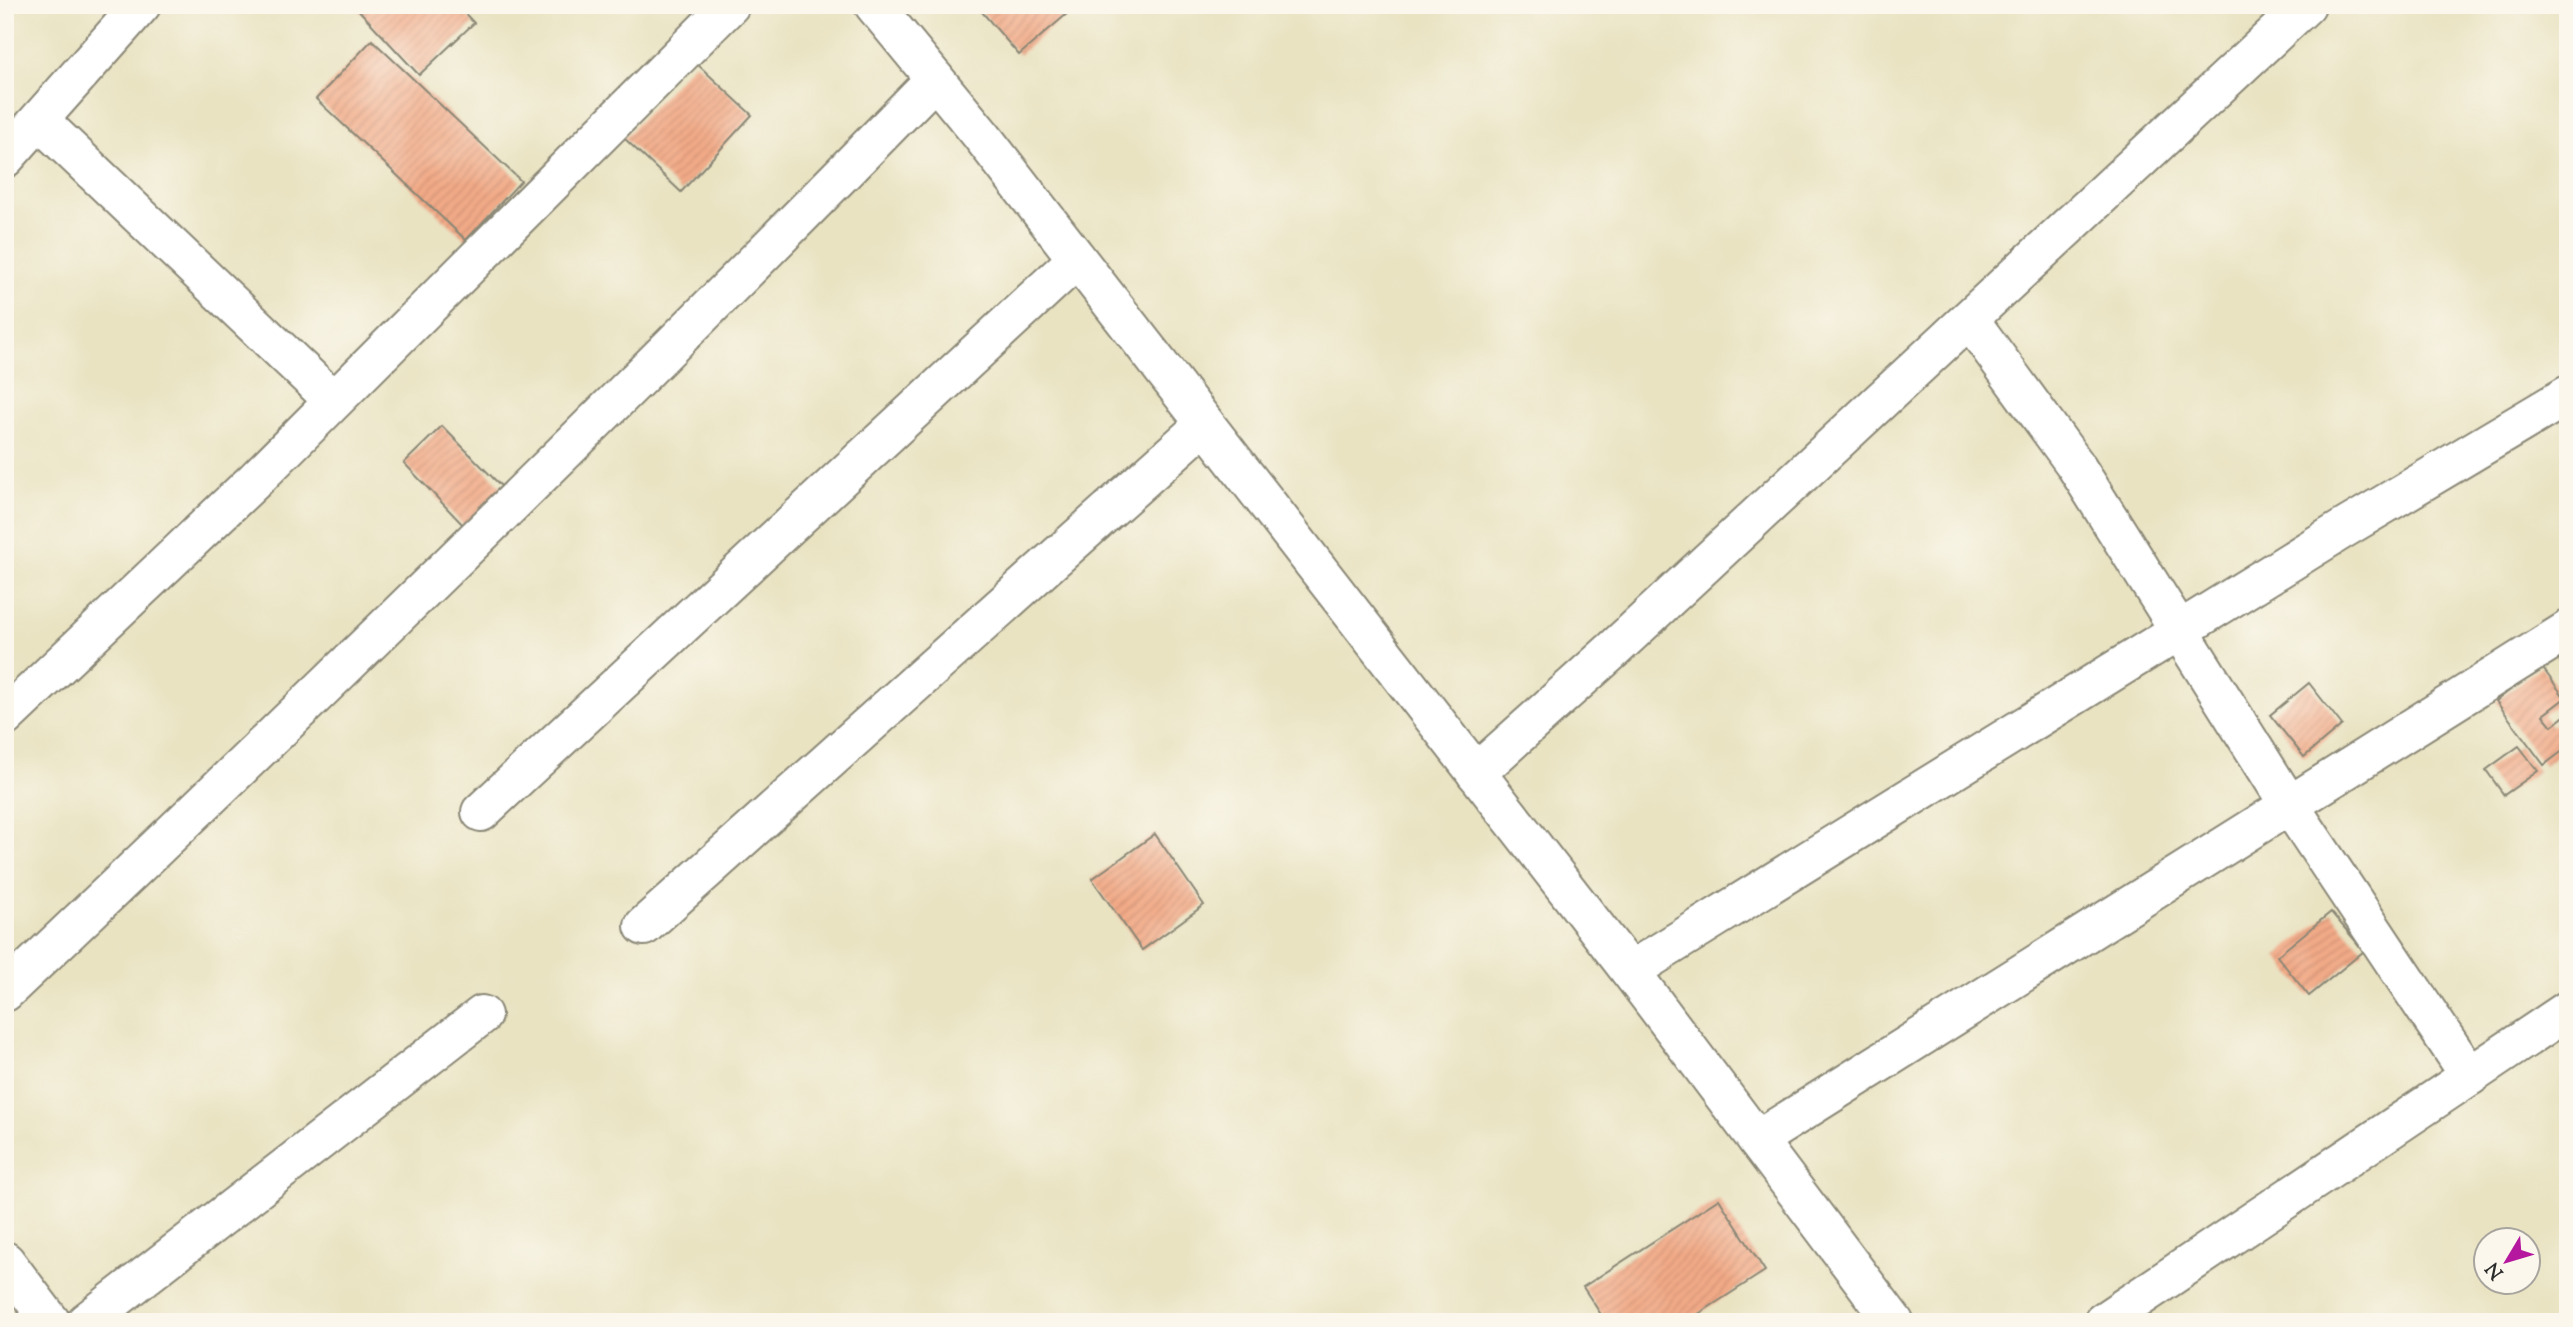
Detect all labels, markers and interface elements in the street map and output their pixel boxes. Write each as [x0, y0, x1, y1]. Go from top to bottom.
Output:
north arrow [2472, 1226, 2542, 1296]
text: N [2480, 1256, 2511, 1284]

